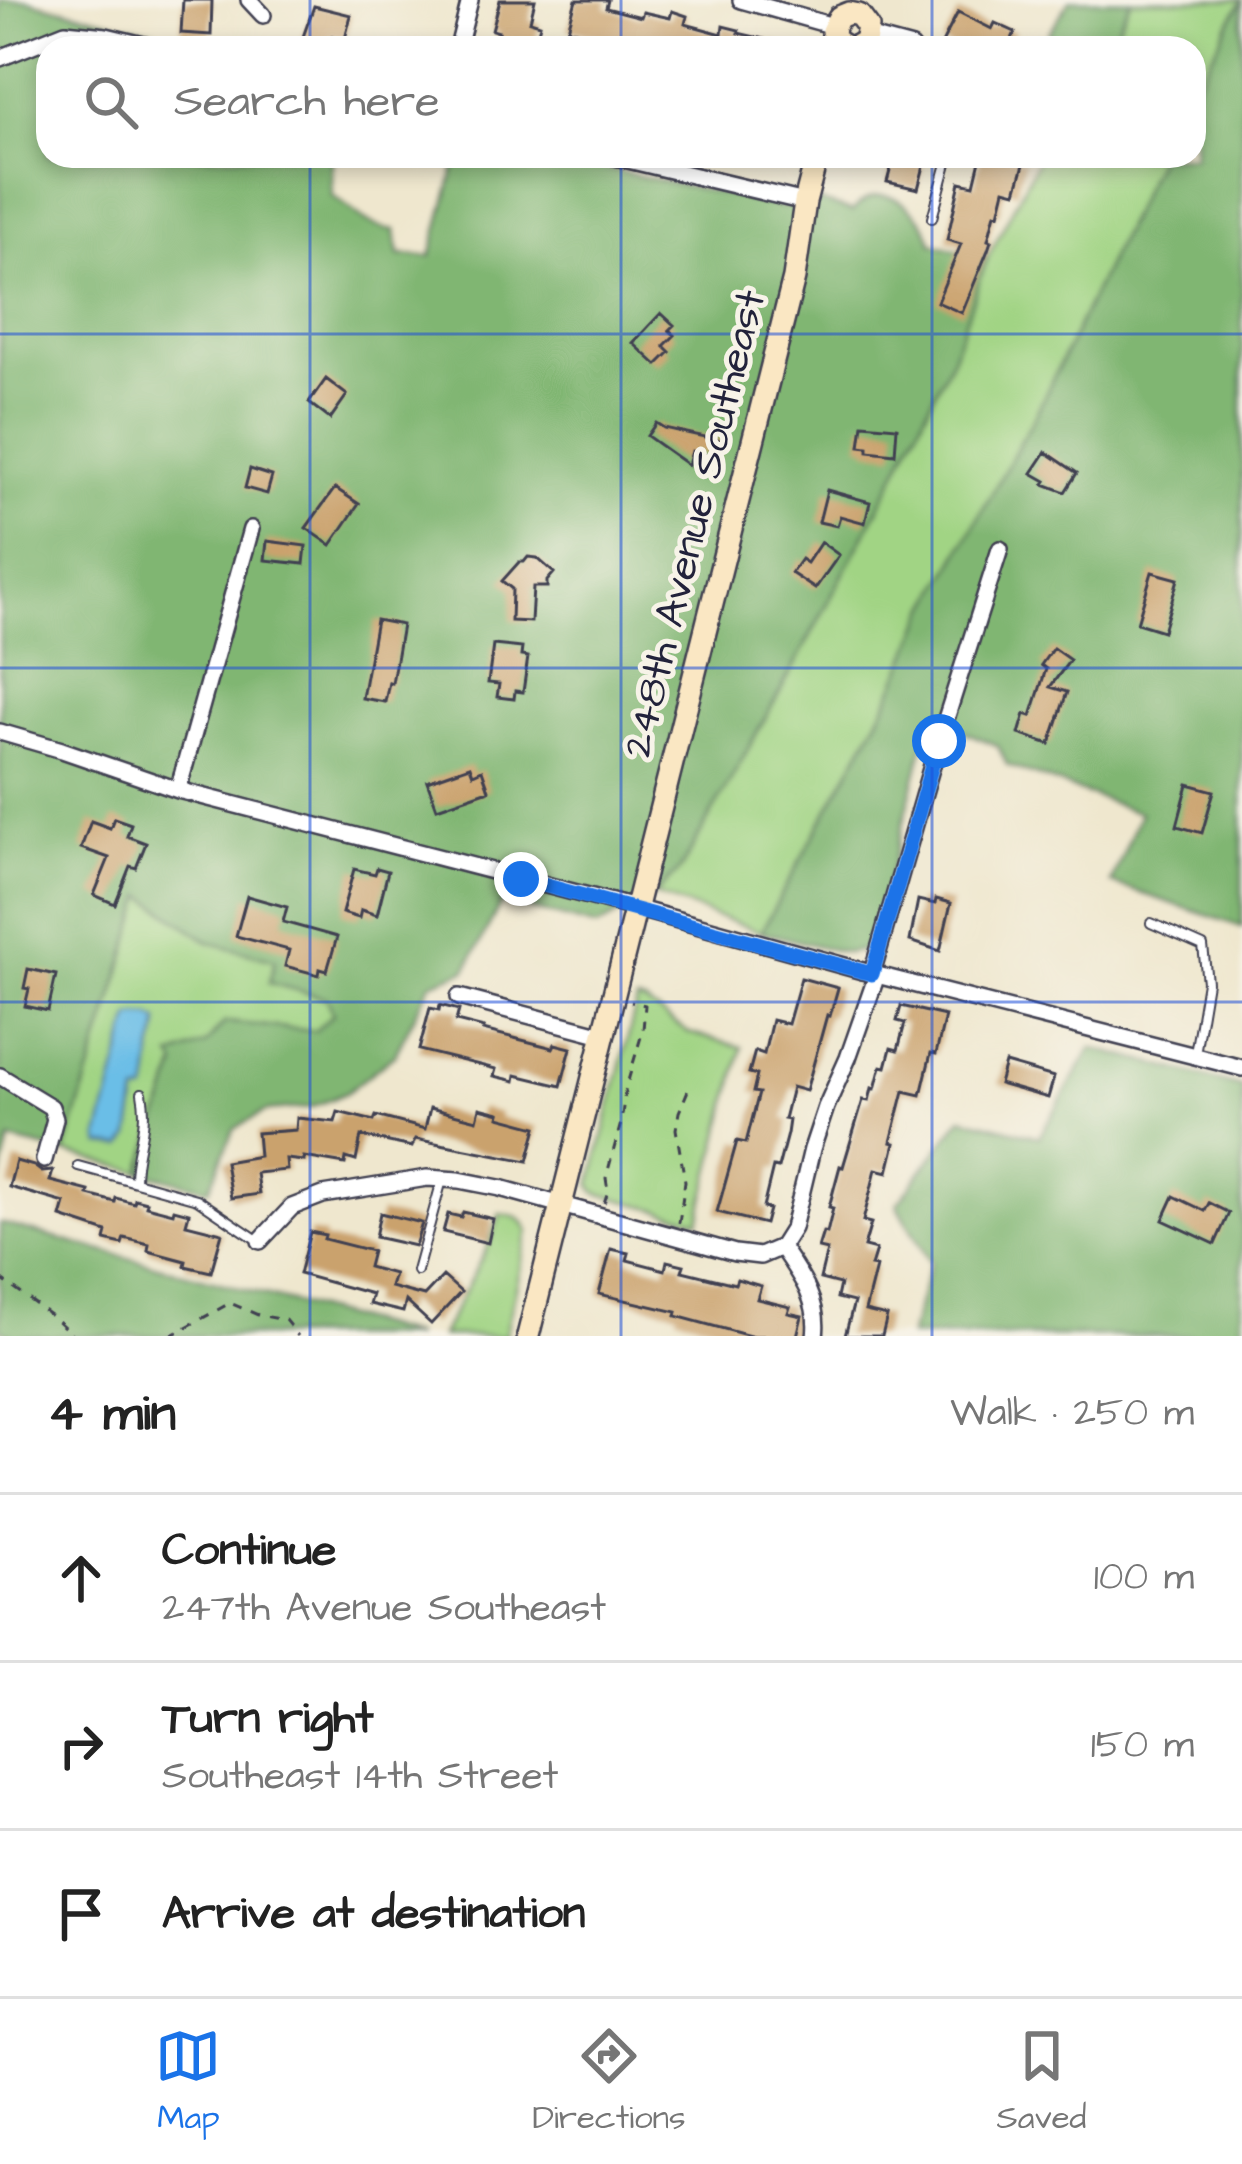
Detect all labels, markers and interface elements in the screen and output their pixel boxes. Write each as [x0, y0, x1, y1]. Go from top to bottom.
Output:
search box [36, 36, 1206, 168]
icon: search [78, 69, 144, 135]
text: Search here [174, 71, 440, 133]
street label: 248th Avenue Southeast [609, 284, 781, 763]
route start [912, 714, 966, 768]
route end [494, 852, 548, 906]
text: 4 min [48, 1379, 176, 1450]
text: Walk · 250 m [950, 1387, 1194, 1441]
text: Continue [162, 1520, 336, 1582]
icon: ahead [48, 1545, 114, 1611]
text: 100 m [1094, 1551, 1194, 1605]
text: 247th Avenue Southeast [162, 1582, 606, 1636]
text: Turn right [162, 1688, 374, 1750]
icon: right [48, 1713, 114, 1779]
text: 150 m [1091, 1719, 1194, 1773]
text: Southeast 14th Street [162, 1750, 558, 1804]
icon: arrive [48, 1881, 114, 1947]
text: Arrive at destination [162, 1883, 585, 1945]
tab: Map [155, 2023, 221, 2141]
tab: Directions [532, 2023, 686, 2141]
tab: Saved [997, 2023, 1087, 2141]

